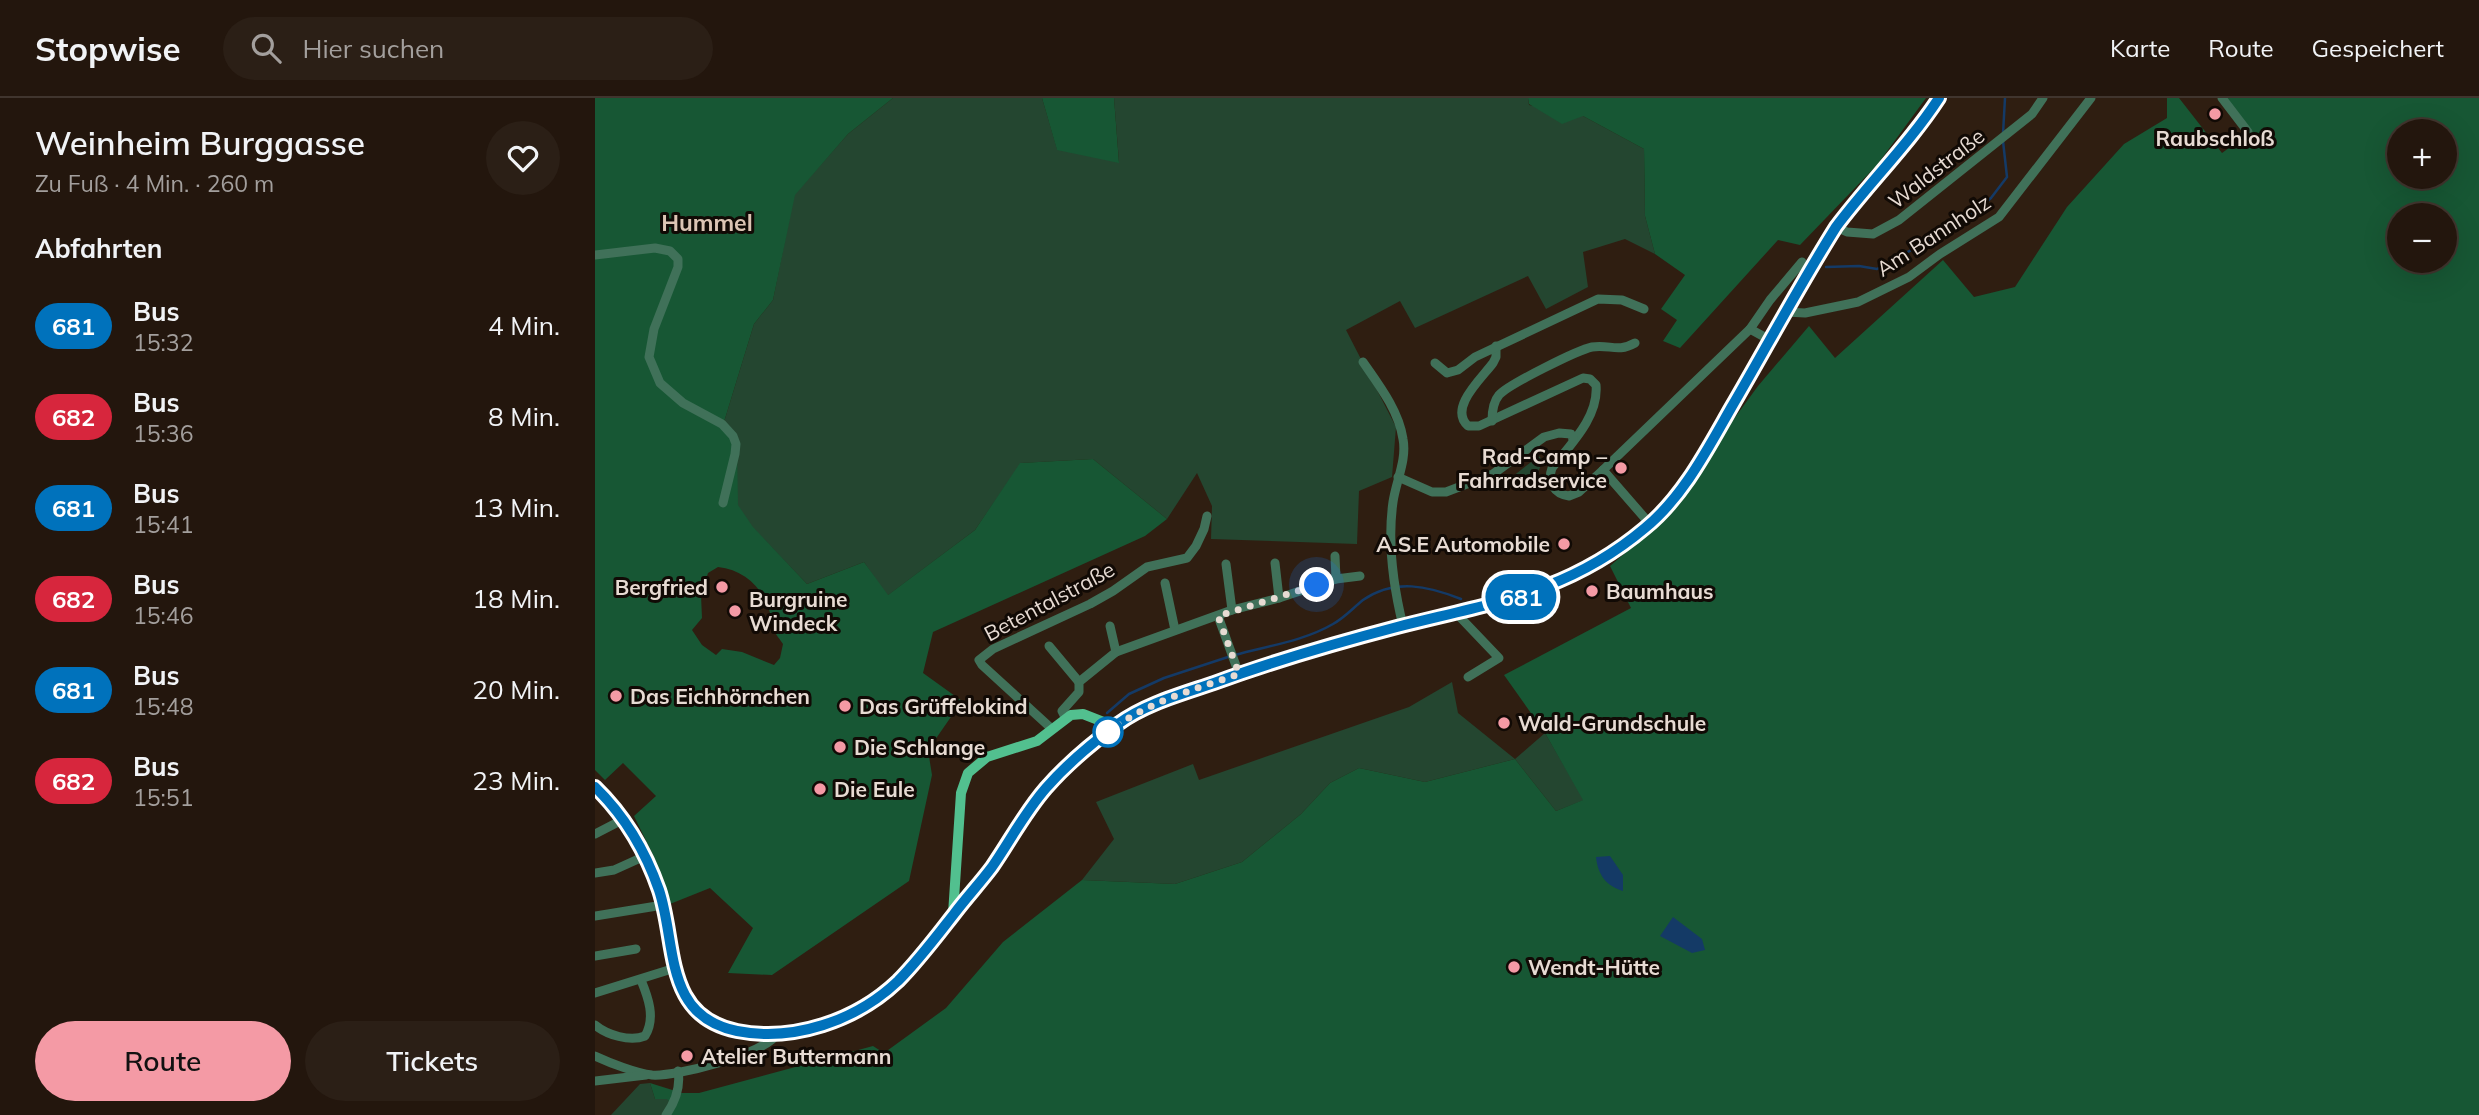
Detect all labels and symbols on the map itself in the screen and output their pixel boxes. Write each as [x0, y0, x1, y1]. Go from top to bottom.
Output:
marker: Raubschloß [2207, 106, 2223, 122]
street label: Waldstraße [1883, 122, 1989, 214]
place label: Raubschloß [2155, 125, 2275, 151]
street label: Am Bannholz [1871, 188, 1995, 282]
district label: Hummel [661, 208, 753, 237]
place label: Rad-Camp – Fahrradservice [1458, 443, 1607, 493]
marker: Rad-Camp – Fahrradservice [1613, 460, 1629, 476]
place label: A.S.E Automobile [1376, 531, 1550, 557]
marker: A.S.E Automobile [1556, 536, 1572, 552]
street label: Betentalstraße [979, 556, 1119, 646]
your location [1299, 567, 1334, 602]
place label: Bergfried [615, 574, 708, 600]
line badge: 681 [1481, 574, 1561, 620]
place label: Baumhaus [1606, 578, 1714, 604]
marker: Bergfried [714, 579, 730, 595]
marker: Baumhaus [1584, 583, 1600, 599]
place label: Burgruine Windeck [749, 586, 848, 636]
marker: Burgruine Windeck [727, 603, 743, 619]
place label: Das Eichhörnchen [630, 683, 810, 709]
marker: Das Eichhörnchen [608, 688, 624, 704]
place label: Das Grüffelokind [859, 693, 1027, 719]
marker: Das Grüffelokind [837, 698, 853, 714]
place label: Wald-Grundschule [1518, 710, 1706, 736]
marker: Wald-Grundschule [1496, 715, 1512, 731]
unlabelled marker [1093, 717, 1123, 747]
place label: Die Schlange [854, 734, 985, 760]
marker: Die Schlange [832, 739, 848, 755]
place label: Die Eule [834, 776, 915, 802]
marker: Die Eule [812, 781, 828, 797]
place label: Wendt-Hütte [1528, 954, 1660, 980]
marker: Wendt-Hütte [1506, 959, 1522, 975]
place label: Atelier Buttermann [701, 1043, 892, 1069]
marker: Atelier Buttermann [679, 1048, 695, 1064]

